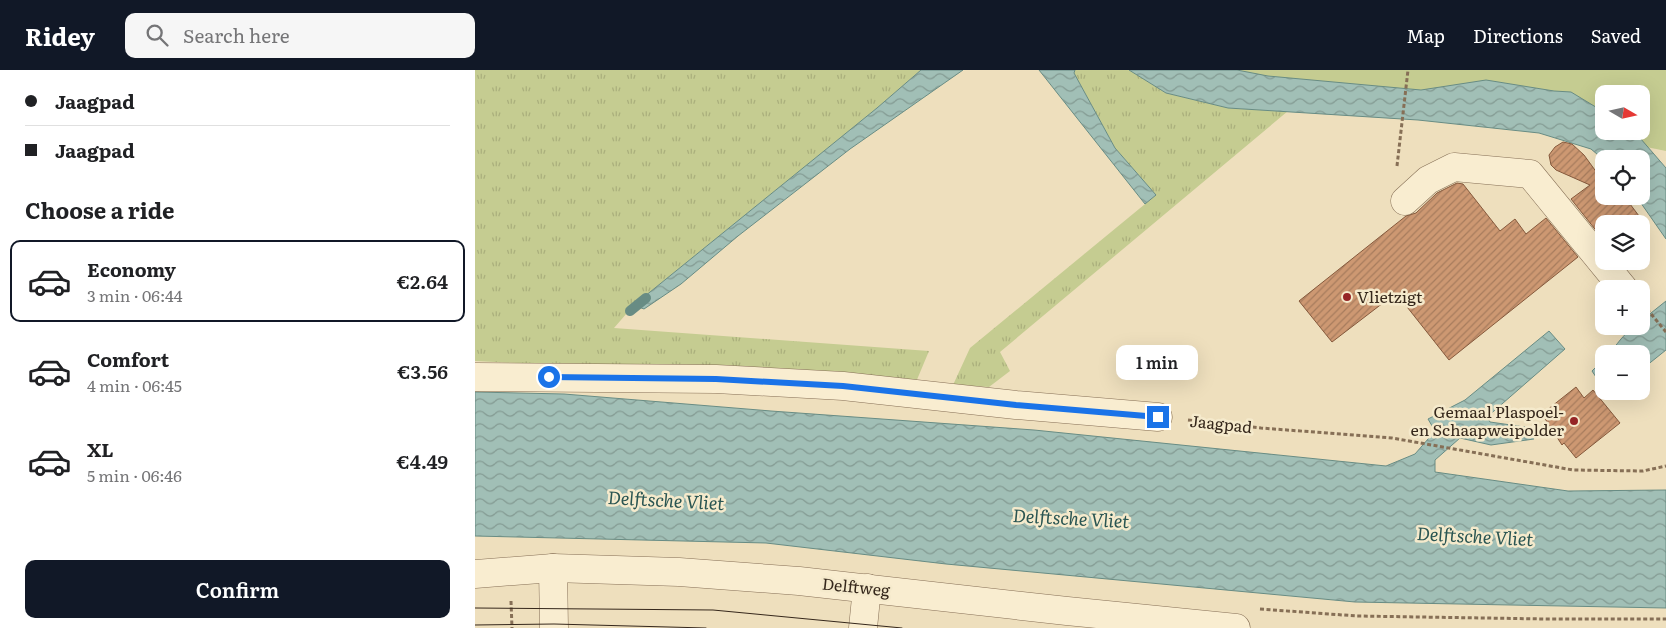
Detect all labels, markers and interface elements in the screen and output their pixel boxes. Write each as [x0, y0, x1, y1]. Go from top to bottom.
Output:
search box [125, 13, 475, 58]
text: Ridey [25, 18, 95, 53]
icon: search [143, 21, 171, 49]
text: Search here [183, 21, 290, 49]
text: Map [1407, 22, 1445, 49]
text: Directions [1473, 22, 1563, 49]
text: Saved [1591, 22, 1641, 49]
north arrow [1595, 85, 1650, 140]
map controls [1595, 85, 1650, 400]
text: Jaagpad [55, 87, 135, 115]
text: Jaagpad [55, 136, 135, 164]
button: locate [1595, 150, 1650, 205]
text: Choose a ride [25, 193, 174, 226]
button: layers [1595, 215, 1650, 270]
text: Economy [87, 255, 176, 283]
icon: car [27, 259, 72, 304]
text: €2.64 [397, 267, 448, 295]
button: + [1595, 280, 1650, 335]
text: 3 min · 06:44 [87, 283, 183, 307]
place label: Vlietzigt [1357, 284, 1423, 308]
marker: Vlietzigt [1341, 291, 1353, 303]
callout: 1 min [1117, 344, 1199, 380]
text: Comfort [87, 345, 169, 373]
button: − [1595, 345, 1650, 400]
icon: car [27, 349, 72, 394]
text: 1 min [1136, 350, 1178, 374]
text: €3.56 [397, 357, 448, 385]
route start [538, 366, 560, 388]
text: 4 min · 06:45 [87, 373, 182, 397]
place label: Gemaal Plaspoel- en Schaapweipolder [1411, 399, 1564, 441]
route end [1147, 406, 1169, 428]
street label: Jaagpad [1189, 408, 1254, 438]
marker: Gemaal Plaspoel- en Schaapweipolder [1568, 415, 1580, 427]
text: XL [87, 435, 114, 463]
icon: car [27, 439, 72, 484]
text: €4.49 [397, 447, 448, 475]
text: 5 min · 06:46 [87, 463, 182, 487]
water label: Delftsche Vliet [607, 483, 725, 516]
water label: Delftsche Vliet [1012, 501, 1130, 534]
water label: Delftsche Vliet [1416, 519, 1534, 552]
button: Confirm [25, 560, 450, 618]
street label: Delftweg [821, 571, 891, 602]

